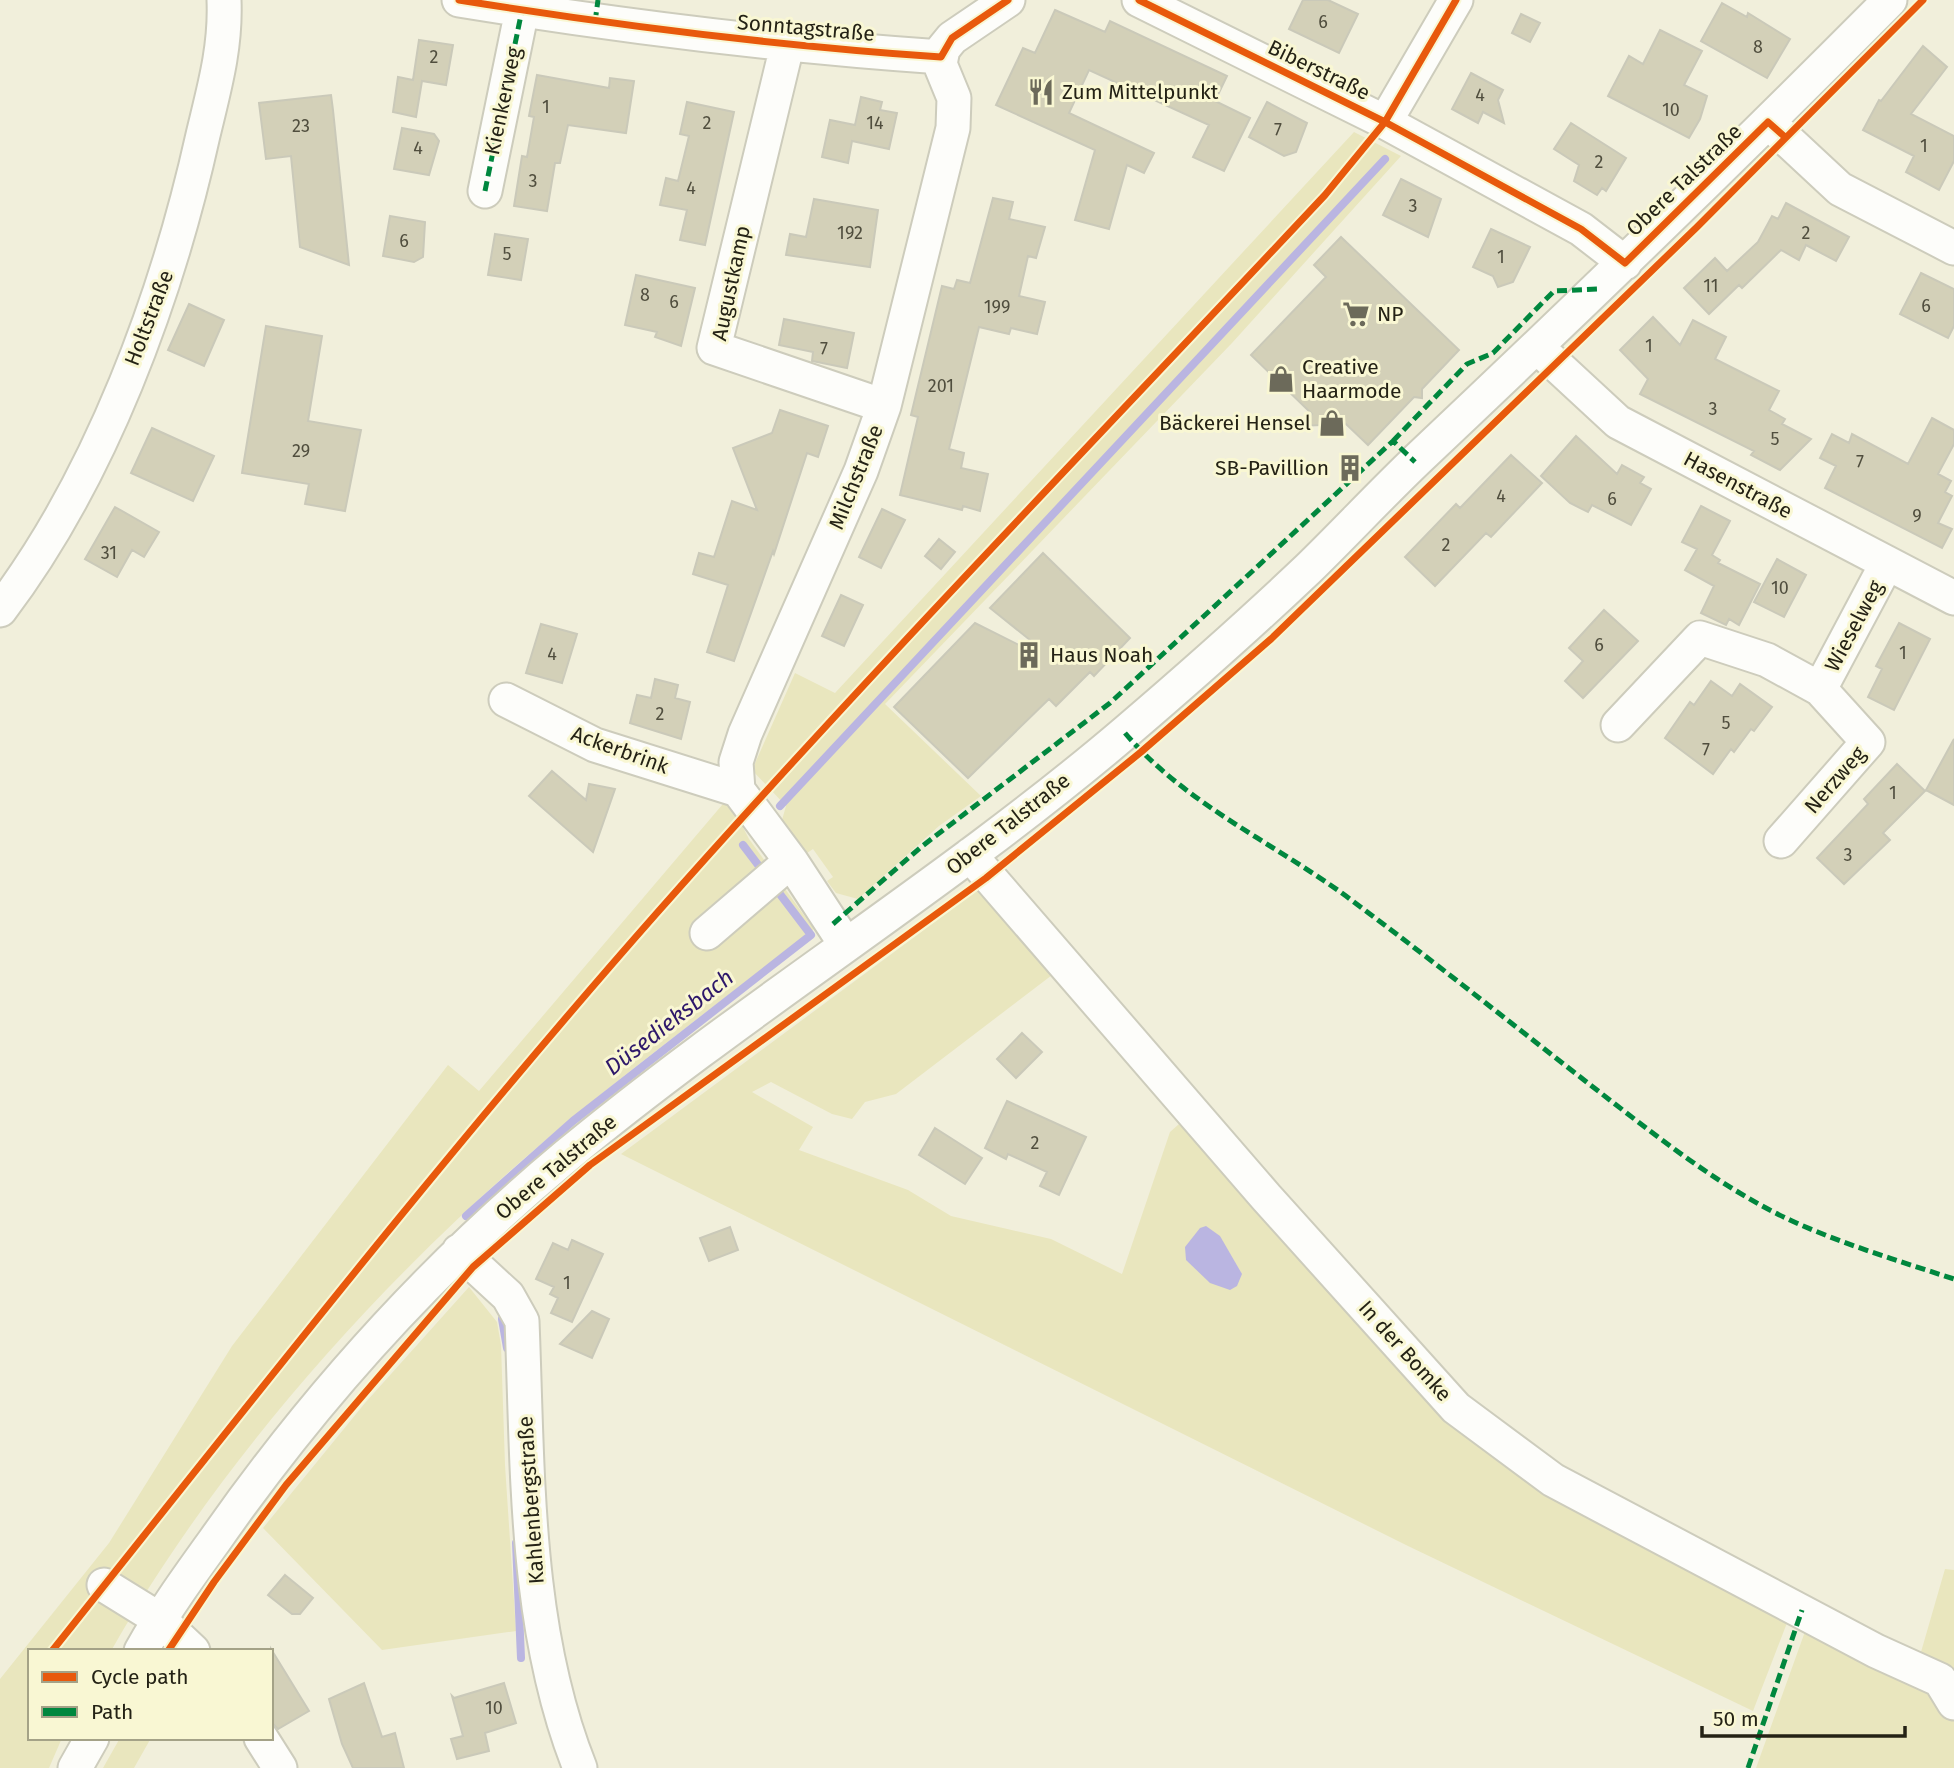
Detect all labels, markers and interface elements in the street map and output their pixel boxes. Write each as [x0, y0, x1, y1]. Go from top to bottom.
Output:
street label: Sonntagstraße [736, 9, 876, 47]
house number: 6 [1318, 11, 1328, 33]
street label: Biberstraße [1264, 34, 1374, 106]
house number: 8 [1753, 36, 1763, 58]
street label: Kienkerweg [479, 45, 527, 157]
house number: 2 [430, 46, 439, 68]
restaurant icon: Zum Mittelpunkt [1026, 77, 1056, 107]
place label: Zum Mittelpunkt [1062, 79, 1219, 105]
house number: 4 [1475, 84, 1485, 106]
house number: 1 [542, 96, 550, 118]
house number: 10 [1662, 99, 1680, 121]
house number: 2 [703, 112, 712, 134]
house number: 14 [866, 112, 884, 134]
house number: 23 [292, 115, 310, 137]
street label: Obere Talstraße [1621, 118, 1747, 242]
house number: 7 [1274, 119, 1282, 141]
house number: 1 [1920, 135, 1928, 157]
house number: 4 [413, 137, 423, 159]
house number: 2 [1595, 151, 1604, 173]
house number: 3 [529, 170, 537, 192]
house number: 4 [686, 177, 696, 199]
house number: 3 [1409, 195, 1417, 217]
house number: 192 [837, 222, 863, 244]
house number: 2 [1802, 222, 1811, 244]
street label: Augustkamp [706, 223, 756, 343]
house number: 6 [399, 230, 409, 252]
house number: 5 [502, 243, 512, 265]
house number: 1 [1497, 246, 1505, 268]
street label: Holtstraße [119, 266, 179, 370]
house number: 11 [1703, 275, 1719, 297]
house number: 8 [640, 284, 650, 306]
house number: 6 [669, 291, 679, 313]
house number: 6 [1921, 295, 1931, 317]
house number: 199 [984, 296, 1010, 318]
supermarket icon: NP [1341, 299, 1371, 329]
place label: NP [1377, 301, 1404, 327]
house number: 1 [1645, 335, 1653, 357]
house number: 7 [820, 338, 828, 360]
place label: Creative Haarmode [1302, 354, 1401, 404]
shop icon: Creative Haarmode [1266, 364, 1296, 394]
house number: 201 [928, 375, 954, 397]
house number: 3 [1709, 398, 1717, 420]
shop icon: Bäckerei Hensel [1317, 408, 1347, 438]
place label: Bäckerei Hensel [1159, 410, 1311, 436]
street label: Milchstraße [823, 421, 889, 533]
house number: 5 [1770, 428, 1780, 450]
house number: 29 [292, 440, 310, 462]
street label: Hasenstraße [1679, 446, 1797, 524]
house number: 7 [1856, 451, 1864, 473]
building icon: SB-Pavillion [1335, 453, 1365, 483]
place label: SB-Pavillion [1215, 455, 1329, 481]
house number: 4 [1496, 485, 1506, 507]
house number: 6 [1607, 488, 1617, 510]
house number: 9 [1912, 505, 1922, 527]
house number: 2 [1442, 534, 1451, 556]
house number: 31 [101, 542, 117, 564]
street label: Wieselweg [1819, 576, 1889, 676]
house number: 10 [1771, 577, 1789, 599]
house number: 6 [1594, 634, 1604, 656]
building icon: Haus Noah [1014, 640, 1044, 670]
place label: Haus Noah [1050, 642, 1153, 668]
house number: 1 [1899, 642, 1907, 664]
house number: 4 [547, 643, 557, 665]
house number: 2 [656, 703, 665, 725]
house number: 5 [1721, 712, 1731, 734]
street label: Ackerbrink [568, 720, 672, 780]
house number: 7 [1702, 739, 1710, 761]
street label: Nerzweg [1799, 741, 1871, 819]
street label: Obere Talstraße [941, 768, 1075, 880]
house number: 1 [1889, 782, 1897, 804]
house number: 3 [1844, 844, 1852, 866]
water label: Düsedieksbach [599, 963, 739, 1081]
street label: Obere Talstraße [490, 1109, 622, 1225]
house number: 2 [1031, 1132, 1040, 1154]
house number: 1 [563, 1272, 571, 1294]
street label: In der Bomke [1353, 1295, 1457, 1407]
street label: Kahlenbergstraße [512, 1415, 550, 1585]
legend [28, 1649, 273, 1740]
text: Cycle path [91, 1664, 189, 1690]
scale bar [1702, 1694, 1905, 1738]
house number: 10 [485, 1697, 503, 1719]
text: Path [91, 1699, 133, 1725]
text: 50 m [1713, 1706, 1759, 1732]

